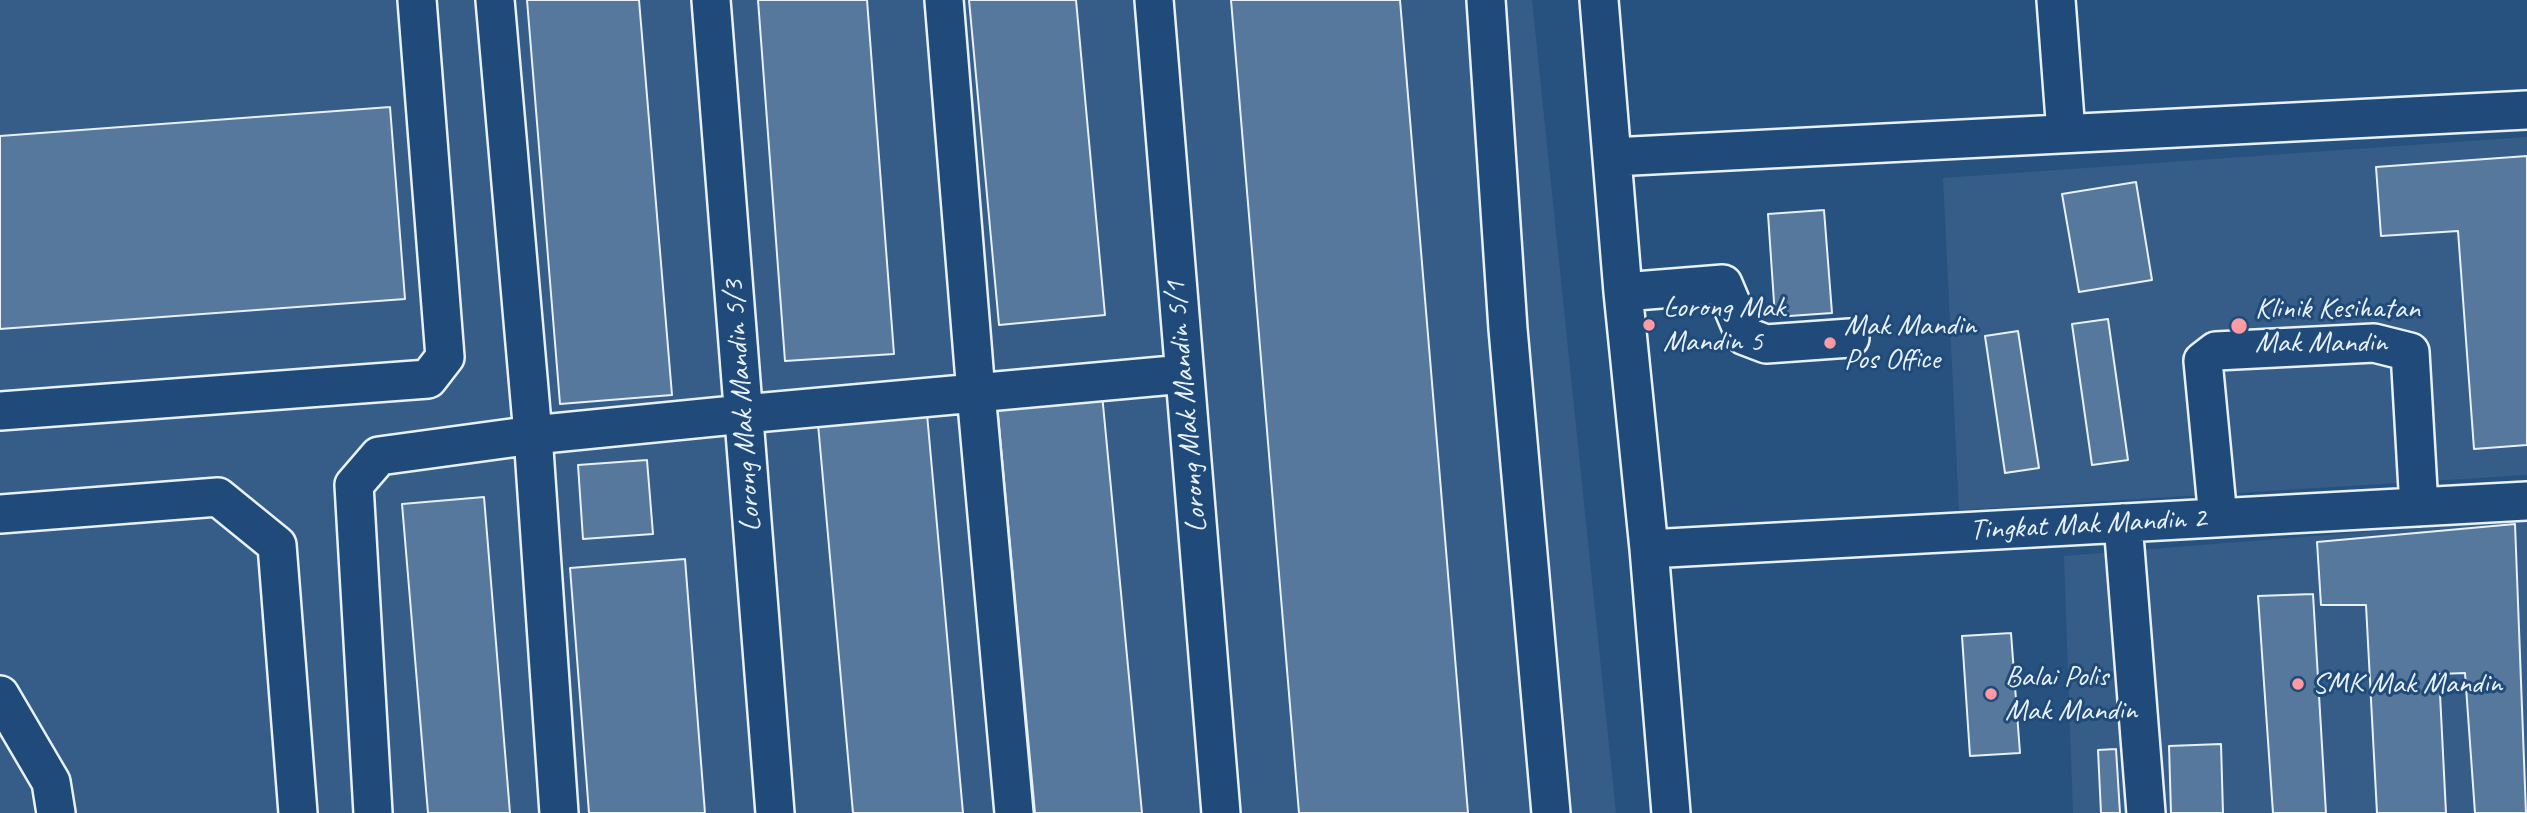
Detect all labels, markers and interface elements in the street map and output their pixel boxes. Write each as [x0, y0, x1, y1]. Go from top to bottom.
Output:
street label: Lorong Mak Mandin 5/3 [716, 279, 770, 533]
street label: Lorong Mak Mandin 5/1 [1158, 280, 1216, 534]
place label: Lorong Mak Mandin 5 [1663, 290, 1785, 360]
place label: Klinik Kesihatan Mak Mandin [2255, 291, 2420, 362]
place label: Mak Mandin Pos Office [1844, 308, 1976, 378]
marker: Klinik Kesihatan Mak Mandin [2229, 316, 2249, 336]
marker: Lorong Mak Mandin 5 [1641, 317, 1657, 333]
marker: Mak Mandin Pos Office [1822, 335, 1838, 351]
street label: Tingkat Mak Mandin 2 [1969, 501, 2207, 549]
place label: Balai Polis Mak Mandin [2005, 659, 2137, 730]
place label: SMK Mak Mandin [2312, 666, 2502, 702]
marker: SMK Mak Mandin [2290, 676, 2306, 692]
marker: Balai Polis Mak Mandin [1983, 686, 1999, 702]

